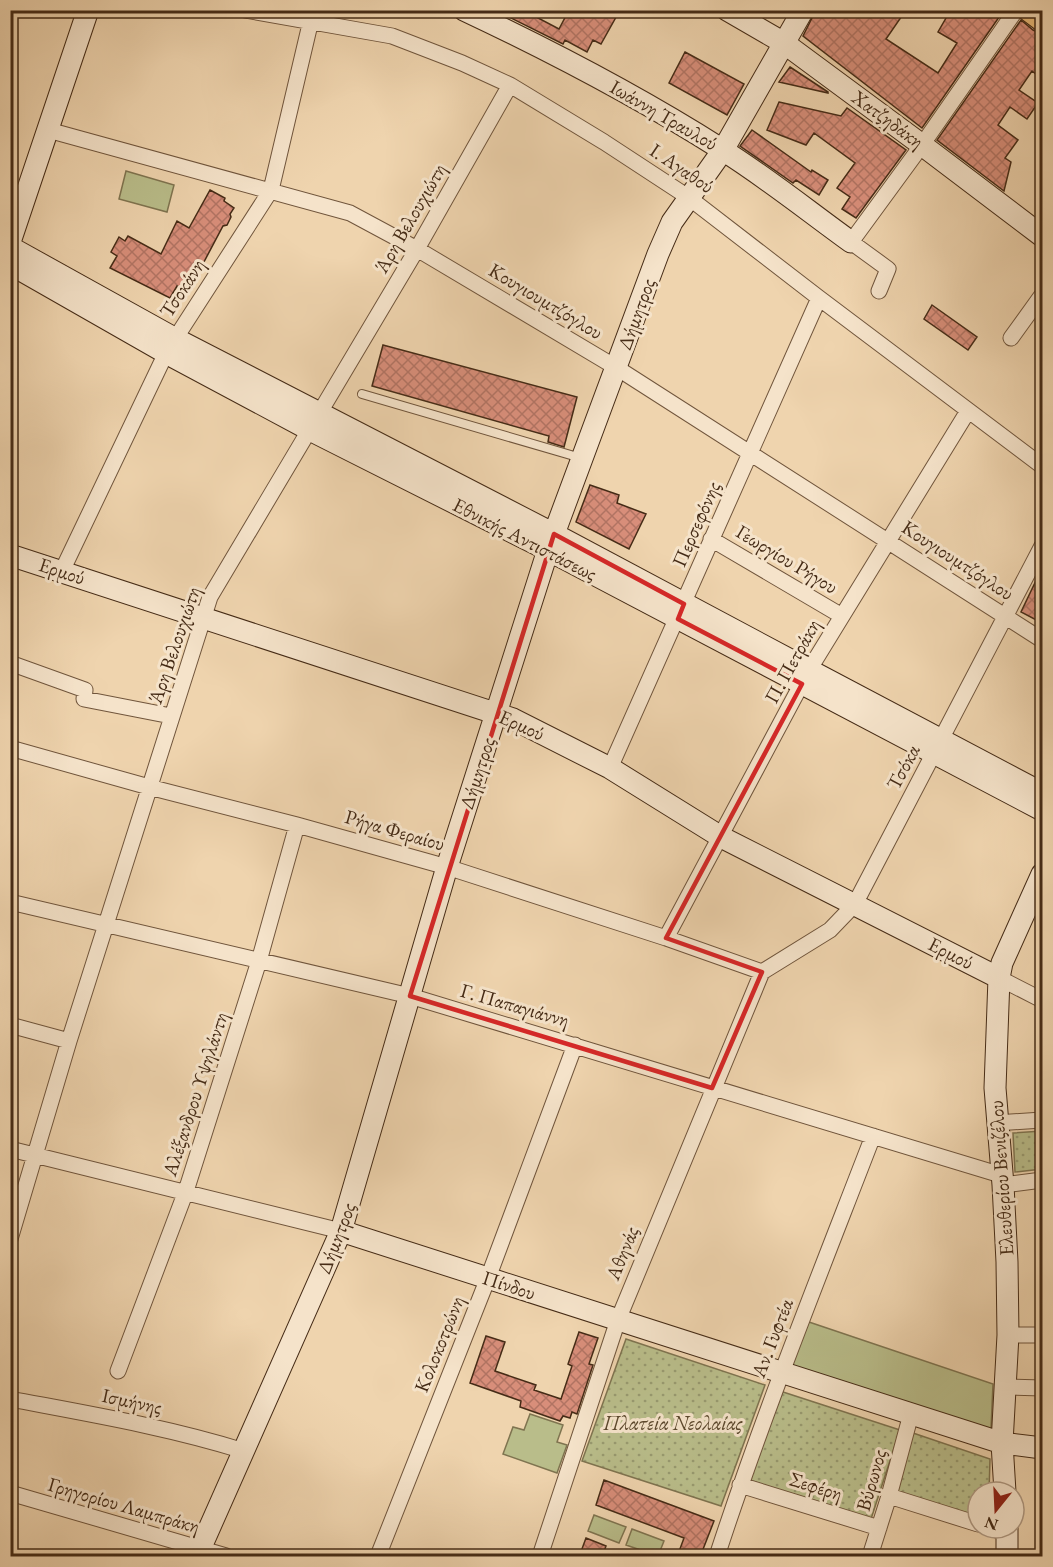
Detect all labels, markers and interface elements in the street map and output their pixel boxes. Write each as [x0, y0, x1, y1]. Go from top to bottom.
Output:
street label: Ιωάννη Τραυλού [605, 74, 723, 156]
street label: Χατζηδάκη [846, 83, 929, 154]
street label: Ι. Αγαθού [645, 137, 719, 199]
street label: Άρη Βελουχιώτη [368, 159, 452, 278]
street label: Τσοκάνη [153, 254, 211, 322]
street label: Κουγιουμτζόγλου [484, 257, 608, 345]
street label: Δήμητρος [611, 275, 661, 353]
street label: Περσεφόνης [666, 477, 726, 571]
street label: Εθνικής Αντιστάσεως [449, 491, 602, 587]
street label: Κουγιουμτζόγλου [897, 514, 1019, 606]
street label: Γεωργίου Ρήγου [731, 518, 843, 600]
street label: Ερμού [36, 551, 88, 591]
street label: Άρη Βελουχιώτη [141, 583, 206, 708]
street label: Π. Πετράκη [758, 614, 826, 708]
street label: Ερμού [495, 704, 549, 746]
street label: Δήμητρος [453, 734, 501, 812]
street label: Τσόκα [880, 739, 926, 794]
street label: Ρήγα Φεραίου [342, 803, 448, 857]
street label: Ερμού [924, 931, 978, 975]
street label: Γ. Παπαγιάννη [458, 977, 572, 1033]
street label: Αλέξανδρου Υψηλάντη [156, 1009, 234, 1180]
street label: Ελευθερίου Βενιζέλου [983, 1099, 1019, 1257]
street label: Δήμητρος [311, 1199, 361, 1277]
street label: Αθηνάς [599, 1222, 645, 1285]
street label: Πίνδου [479, 1264, 539, 1306]
street label: Κολοκοτρώνη [408, 1292, 470, 1396]
street label: Αν. Γυφτέα [745, 1294, 799, 1382]
street label: Ισμήνης [100, 1382, 164, 1420]
park label: Πλατεία Νεολαίας [602, 1410, 743, 1436]
street label: Βύρωνος [850, 1446, 892, 1514]
street label: Σεφέρη [786, 1466, 846, 1506]
street label: Γρηγορίου Λαμπράκη [45, 1471, 203, 1539]
north arrow [966, 1480, 1026, 1540]
text: N [982, 1512, 1001, 1536]

